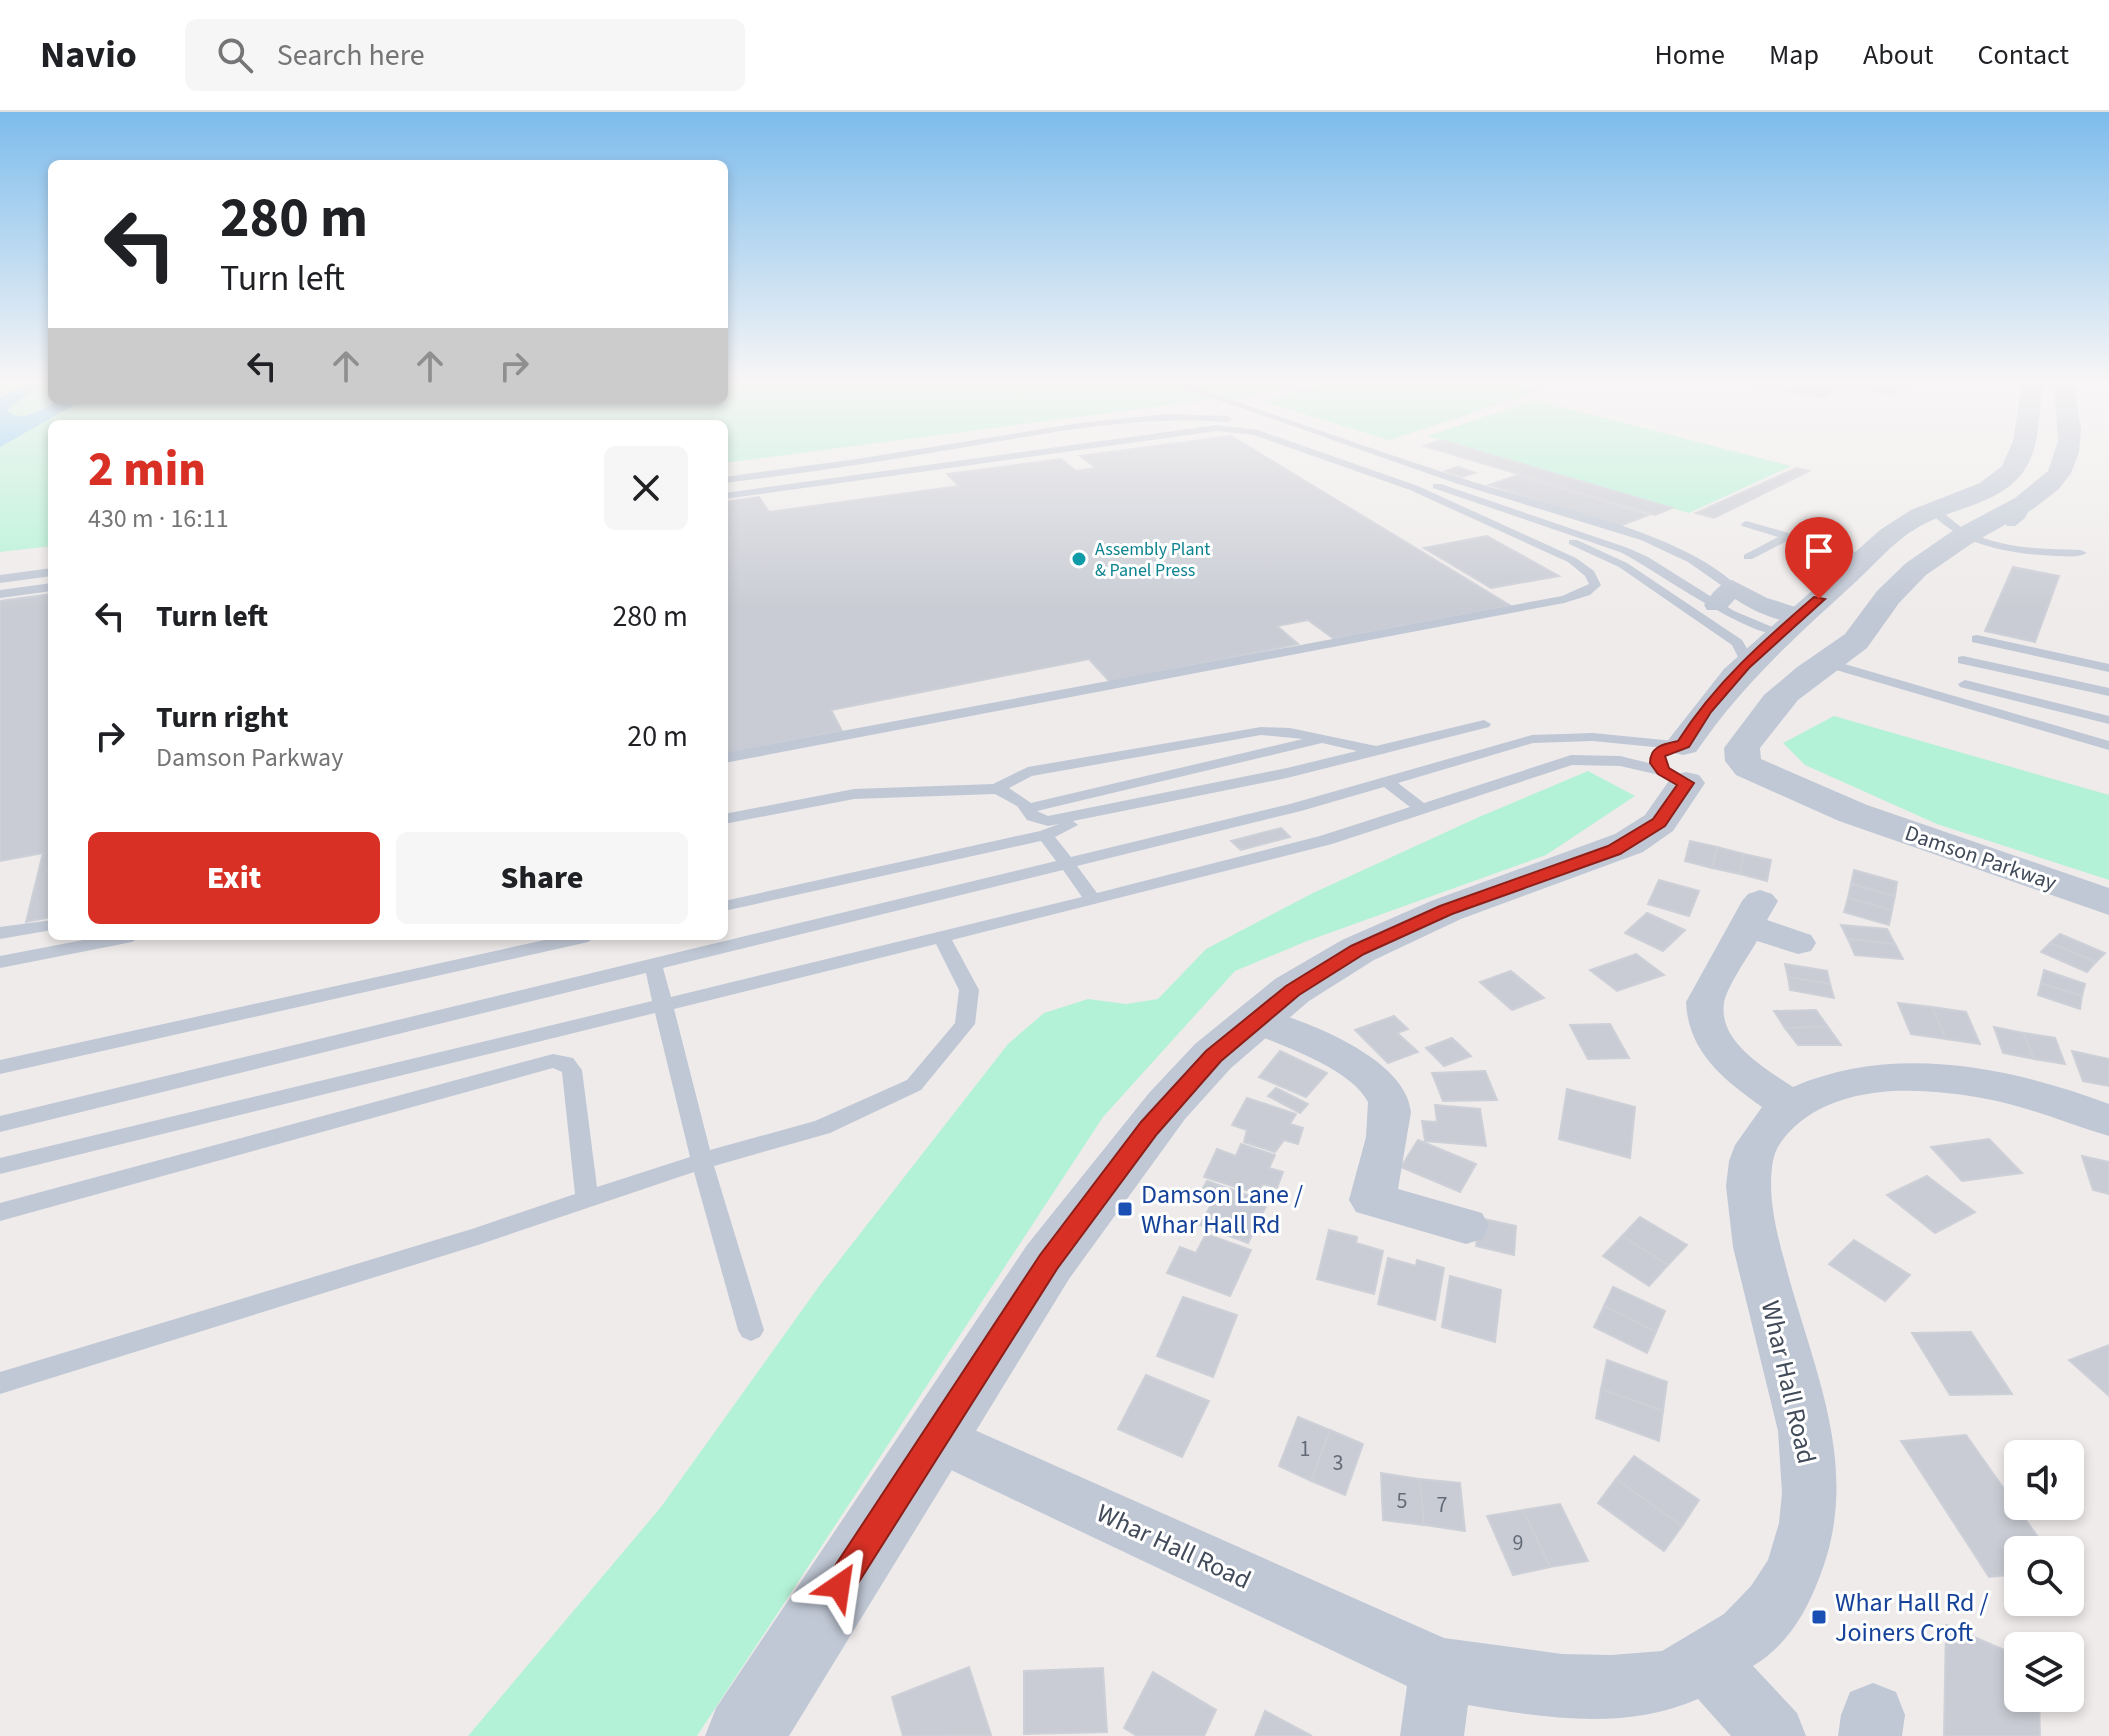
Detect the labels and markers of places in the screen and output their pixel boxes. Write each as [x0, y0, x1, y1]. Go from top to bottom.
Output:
pin [1785, 517, 1853, 599]
place label: Assembly Plant & Panel Press [1095, 537, 1210, 583]
marker: Assembly Plant & Panel Press [1070, 550, 1088, 568]
place label: Damson Lane / Whar Hall Rd [1141, 1176, 1303, 1243]
marker: Damson Lane / Whar Hall Rd [1116, 1200, 1134, 1218]
place label: Whar Hall Rd / Joiners Croft [1835, 1584, 1989, 1651]
marker: Whar Hall Rd / Joiners Croft [1810, 1608, 1828, 1626]

